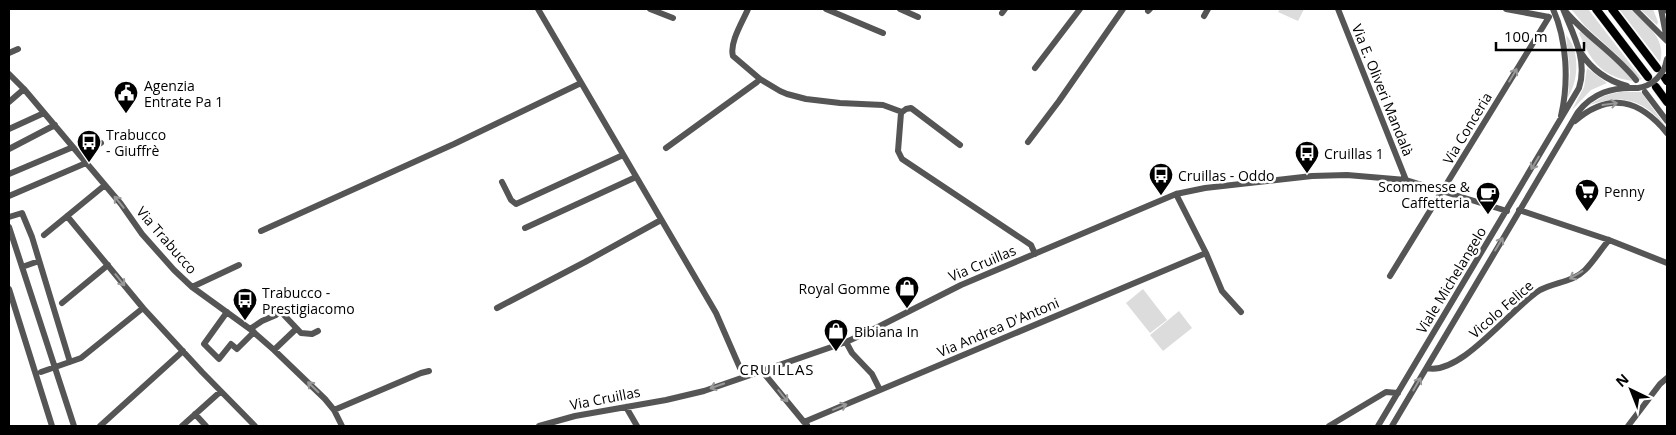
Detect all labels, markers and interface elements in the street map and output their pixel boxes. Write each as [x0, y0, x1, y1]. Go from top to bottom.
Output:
scale bar [1496, 20, 1584, 52]
street label: Via E. Oliveri Mandalà [1348, 21, 1418, 159]
text: 100 m [1504, 26, 1548, 46]
one-way arrow [1509, 68, 1519, 82]
place label: Agenzia Entrate Pa 1 [144, 76, 223, 111]
public building icon: Agenzia Entrate Pa 1 [113, 80, 139, 114]
street label: Via Conceria [1438, 89, 1496, 167]
one-way arrow [1602, 99, 1618, 109]
place label: Trabucco - Giuffrè [106, 125, 166, 160]
bus stop icon: Trabucco - Giuffrè [76, 129, 102, 163]
bus stop icon: Cruillas 1 [1294, 140, 1320, 174]
place label: Cruillas 1 [1324, 144, 1384, 163]
one-way arrow [1529, 156, 1539, 170]
bus stop icon: Cruillas - Oddo [1148, 162, 1174, 196]
place label: Cruillas - Oddo [1178, 166, 1274, 185]
place label: Scommesse & Caffetteria [1378, 177, 1471, 212]
supermarket icon: Penny [1574, 178, 1600, 212]
cafe icon: Scommesse & Caffetteria [1475, 181, 1501, 215]
place label: Penny [1604, 182, 1645, 201]
one-way arrow [113, 196, 124, 209]
street label: Via Trabucco [132, 202, 202, 278]
street label: Viale Michelangelo [1412, 223, 1490, 337]
one-way arrow [1495, 238, 1505, 252]
street label: Via Cruillas [945, 240, 1019, 286]
one-way arrow [1570, 271, 1584, 281]
one-way arrow [115, 273, 126, 286]
shop icon: Royal Gomme [894, 275, 920, 309]
street label: Vicolo Felice [1465, 276, 1537, 342]
place label: Royal Gomme [799, 279, 890, 298]
place label: Trabucco - Prestigiacomo [262, 283, 355, 318]
bus stop icon: Trabucco - Prestigiacomo [232, 287, 258, 321]
street label: Via Andrea D'Antoni [934, 293, 1062, 361]
shop icon: Bibiana In [823, 318, 849, 352]
place label: Bibiana In [854, 322, 919, 341]
district label: CRUILLAS [739, 359, 815, 379]
north arrow [1606, 365, 1656, 415]
text: N [1611, 369, 1632, 391]
one-way arrow [1412, 378, 1422, 392]
one-way arrow [308, 382, 320, 394]
street label: Via Cruillas [568, 382, 642, 414]
one-way arrow [710, 382, 725, 391]
one-way arrow [777, 389, 788, 402]
one-way arrow [832, 401, 847, 411]

